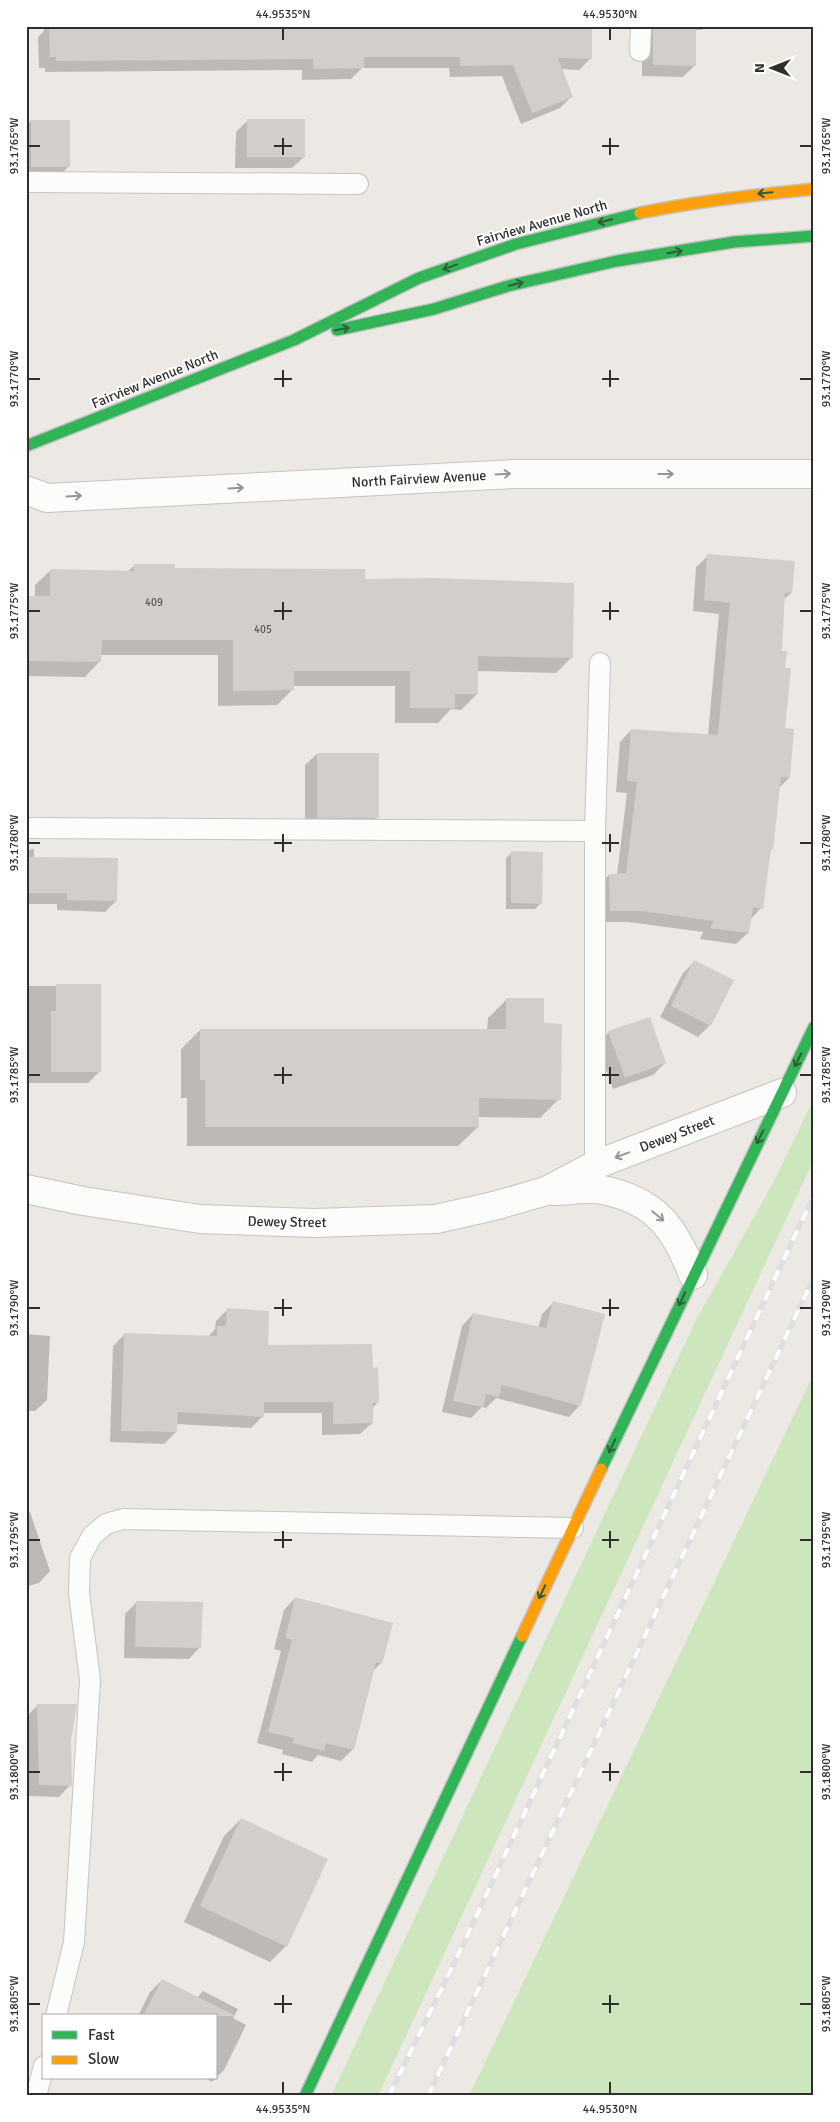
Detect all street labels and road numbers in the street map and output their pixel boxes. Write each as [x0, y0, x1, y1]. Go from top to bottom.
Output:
street label: Fairview Avenue North [475, 196, 609, 250]
street label: Fairview Avenue North [89, 346, 221, 412]
street label: North Fairview Avenue [351, 467, 487, 491]
street label: Dewey Street [637, 1112, 717, 1156]
street label: Dewey Street [247, 1213, 327, 1231]

